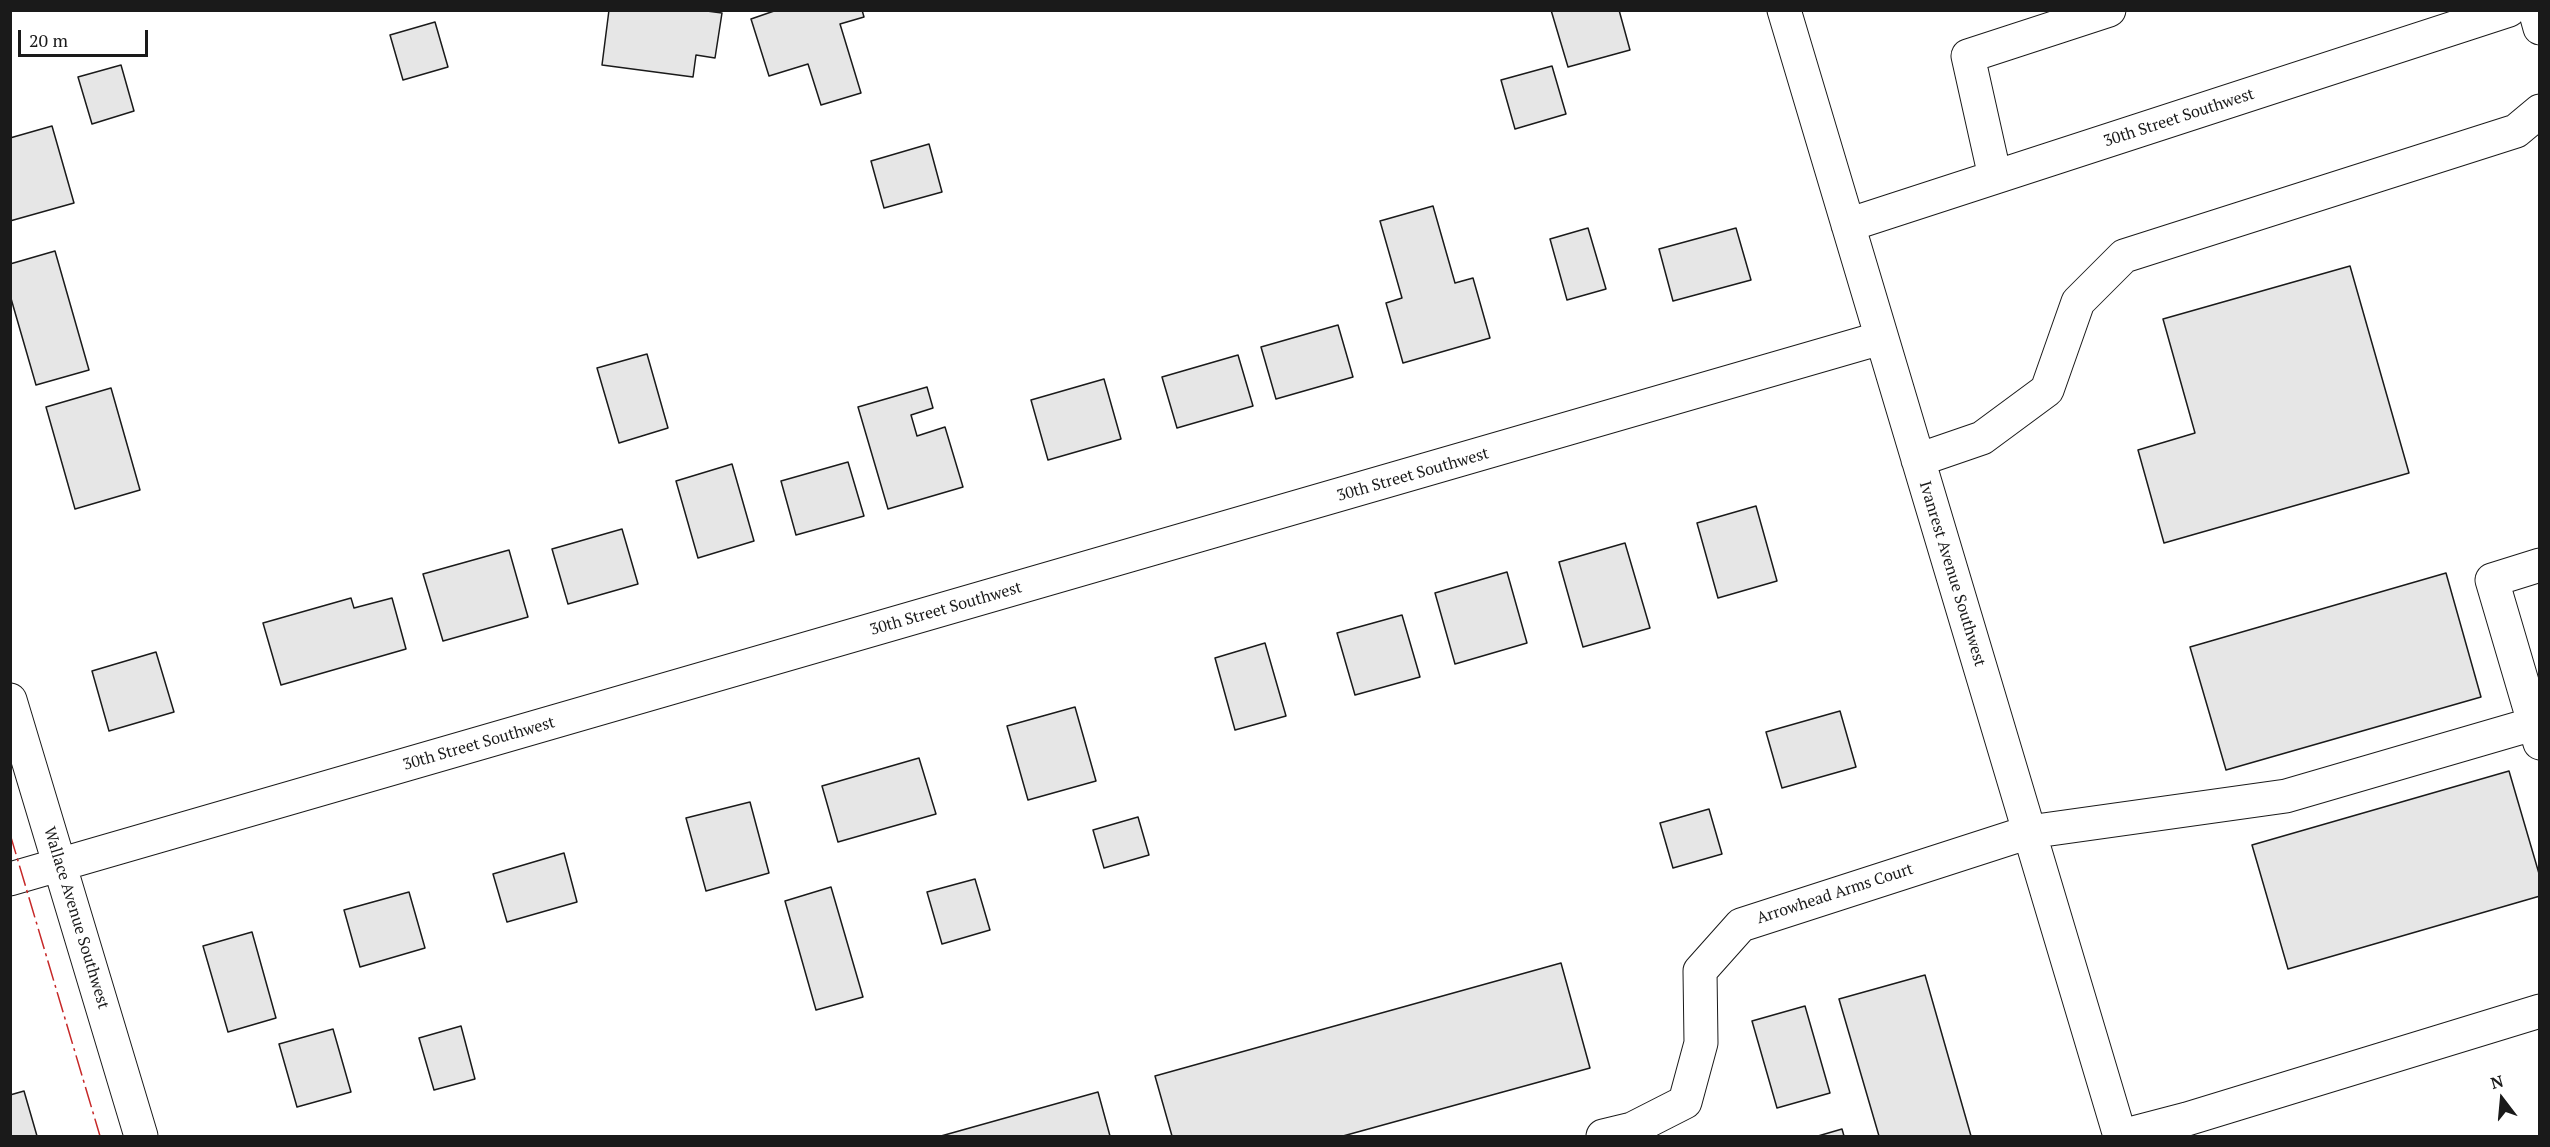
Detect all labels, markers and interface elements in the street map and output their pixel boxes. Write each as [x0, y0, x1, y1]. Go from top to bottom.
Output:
scale bar [21, 18, 152, 56]
text: 20 m [29, 28, 68, 52]
street label: 30th Street Southwest [2101, 85, 2257, 151]
street label: 30th Street Southwest [1335, 444, 1491, 506]
street label: Ivanrest Avenue Southwest [1915, 479, 1989, 669]
street label: 30th Street Southwest [868, 578, 1024, 640]
street label: 30th Street Southwest [401, 713, 557, 775]
street label: Wallace Avenue Southwest [39, 825, 113, 1011]
street label: Arrowhead Arms Court [1754, 860, 1916, 928]
north arrow [2472, 1069, 2532, 1129]
text: N [2488, 1069, 2506, 1094]

